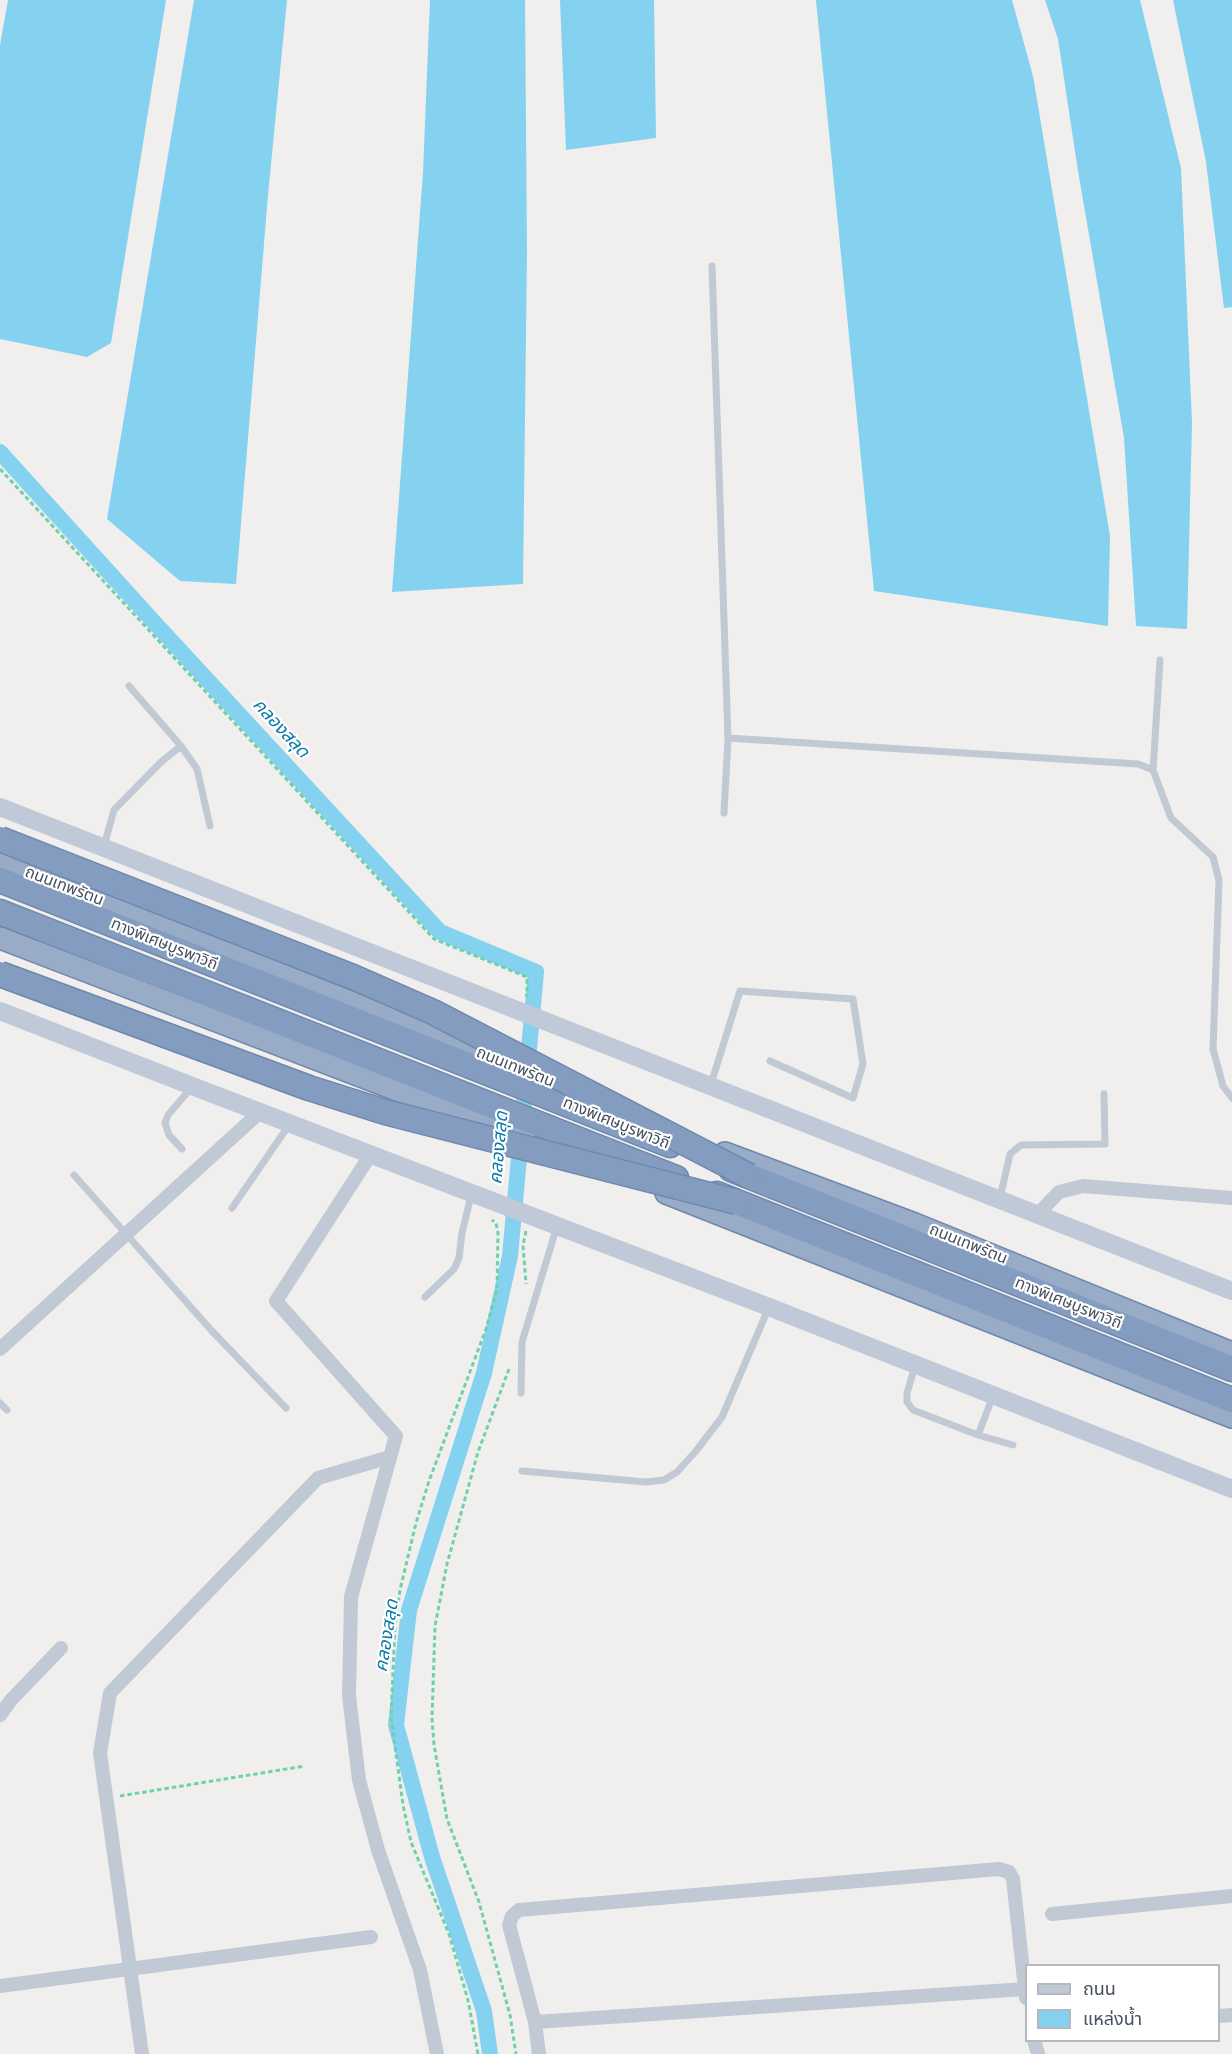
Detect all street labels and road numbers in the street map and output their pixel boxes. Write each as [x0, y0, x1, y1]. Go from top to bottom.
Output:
street label: ถนนเทพรัตน [22, 863, 106, 911]
street label: ทางพิเศษบูรพาวิถี [108, 915, 220, 975]
street label: ถนนเทพรัตน [473, 1044, 557, 1092]
street label: ทางพิเศษบูรพาวิถี [560, 1094, 672, 1154]
street label: ถนนเทพรัตน [926, 1221, 1010, 1269]
street label: ทางพิเศษบูรพาวิถี [1012, 1274, 1124, 1334]

